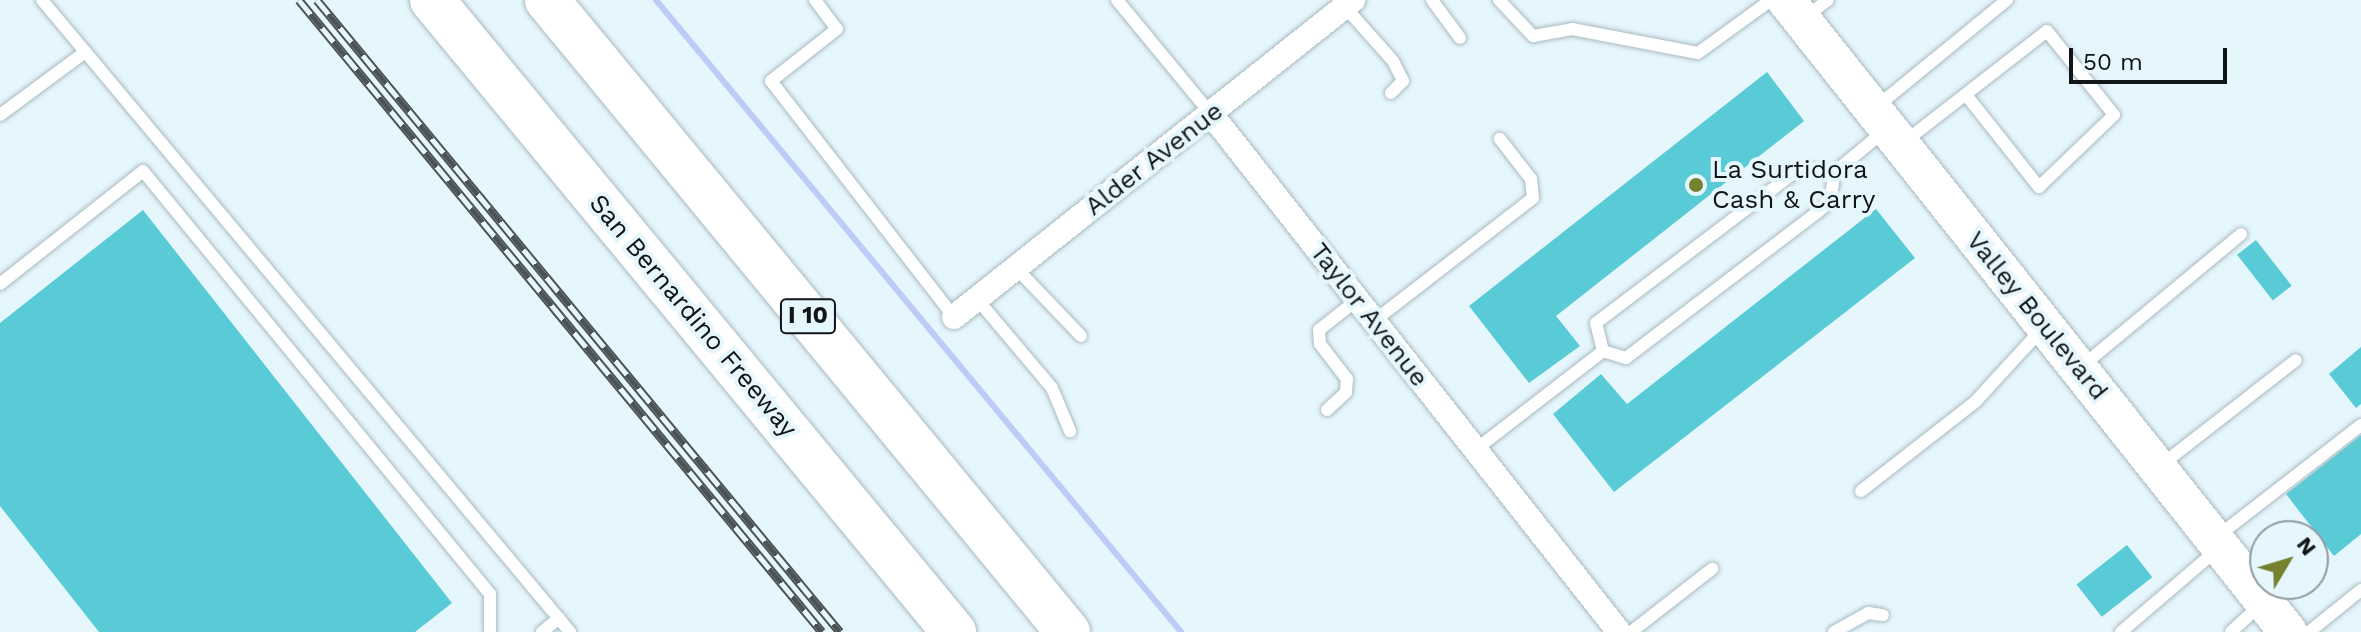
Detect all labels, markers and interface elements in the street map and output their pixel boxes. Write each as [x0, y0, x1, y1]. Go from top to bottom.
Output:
scale bar [2073, 32, 2231, 82]
text: 50 m [2083, 48, 2143, 76]
street label: Alder Avenue [1078, 95, 1230, 223]
place label: La Surtidora Cash & Carry [1712, 154, 1875, 216]
marker: La Surtidora Cash & Carry [1687, 176, 1705, 194]
street label: San Bernardino Freeway [582, 188, 804, 444]
street label: Valley Boulevard [1959, 225, 2115, 407]
street label: Taylor Avenue [1303, 236, 1435, 394]
road number: I 10 [778, 296, 838, 336]
north arrow [2249, 520, 2329, 600]
text: N [2292, 532, 2322, 560]

